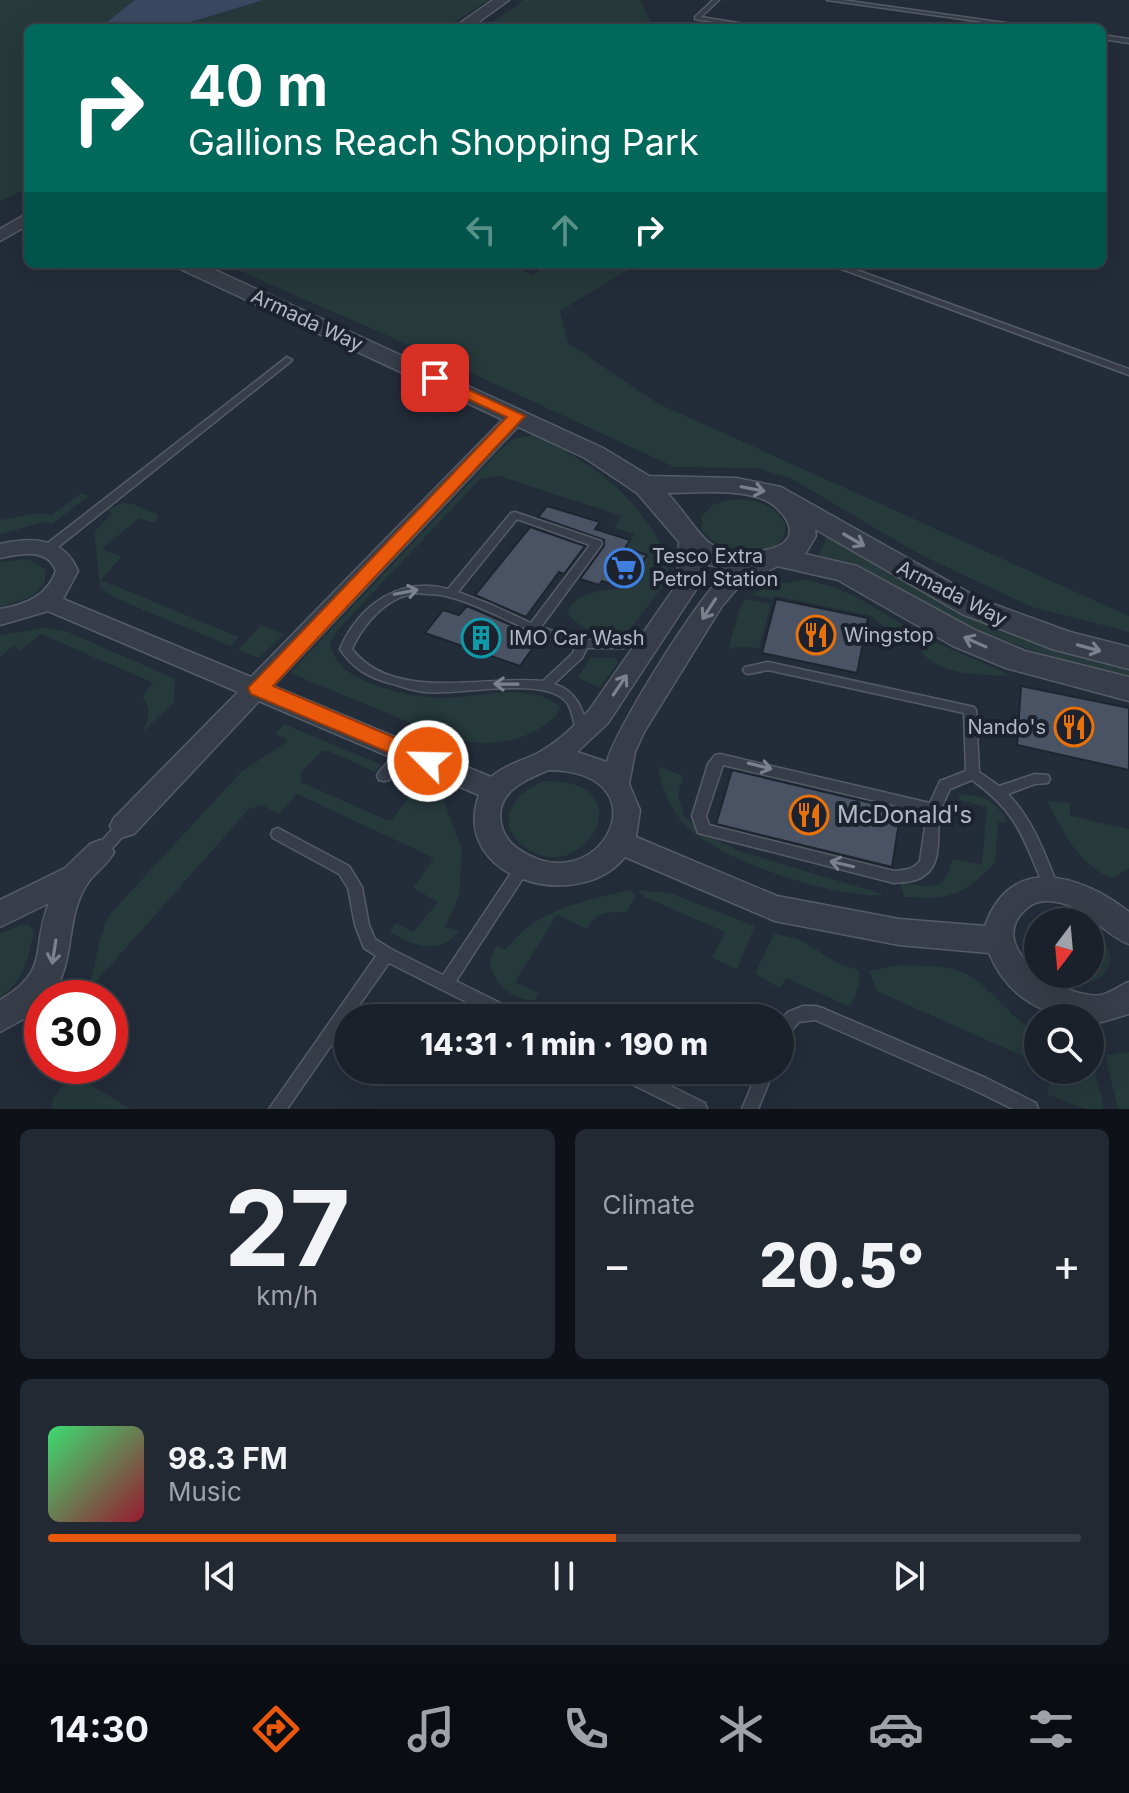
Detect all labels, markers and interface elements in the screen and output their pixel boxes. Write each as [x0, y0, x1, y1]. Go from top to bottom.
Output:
text: 40 m [188, 52, 328, 120]
icon: right [56, 56, 160, 160]
text: Gallions Reach Shopping Park [188, 120, 699, 164]
icon: left [459, 208, 503, 252]
icon: ahead [543, 208, 587, 252]
icon: right [627, 208, 671, 252]
street label: Armada Way [247, 284, 367, 356]
pin [401, 344, 469, 412]
icon: arrive [413, 356, 457, 400]
one-way arrow [740, 482, 766, 497]
one-way arrow [842, 532, 865, 548]
place label: Tesco Extra Petrol Station [652, 544, 778, 591]
supermarket icon: Tesco Extra Petrol Station [603, 547, 645, 589]
street label: Armada Way [893, 555, 1011, 631]
one-way arrow [392, 583, 418, 598]
one-way arrow [700, 597, 717, 619]
restaurant icon: Wingstop [795, 614, 837, 656]
building icon: IMO Car Wash [460, 617, 502, 659]
place label: Wingstop [844, 623, 934, 647]
place label: IMO Car Wash [509, 626, 645, 650]
one-way arrow [963, 634, 987, 649]
one-way arrow [1076, 641, 1102, 656]
one-way arrow [612, 674, 628, 696]
one-way arrow [493, 676, 520, 692]
restaurant icon: Nando's [1053, 706, 1095, 748]
place label: Nando's [967, 715, 1046, 739]
position arrow [386, 719, 470, 803]
one-way arrow [747, 760, 773, 775]
restaurant icon: McDonald's [788, 794, 830, 836]
place label: McDonald's [837, 800, 972, 829]
one-way arrow [830, 856, 855, 871]
north arrow [1024, 908, 1104, 988]
map controls [1024, 908, 1104, 1084]
one-way arrow [46, 938, 61, 964]
speed limit sign: 30 [24, 980, 128, 1084]
button: search [1024, 1004, 1104, 1084]
text: 14:31 · 1 min · 190 m [420, 1026, 708, 1062]
text: 27 [224, 1165, 350, 1291]
text: Climate [603, 1189, 695, 1220]
text: 20.5° [759, 1229, 924, 1301]
text: − [603, 1238, 632, 1292]
text: + [1052, 1238, 1081, 1292]
text: km/h [256, 1280, 318, 1311]
text: 98.3 FM [168, 1440, 288, 1476]
text: Music [168, 1476, 242, 1507]
icon: previous [198, 1554, 242, 1598]
icon: pause [542, 1554, 586, 1598]
icon: next [887, 1554, 931, 1598]
icon: directions [248, 1701, 304, 1757]
icon: music [403, 1701, 459, 1757]
icon: phone [558, 1701, 614, 1757]
icon: climate [713, 1701, 769, 1757]
icon: car [868, 1701, 924, 1757]
icon: filters [1023, 1701, 1079, 1757]
text: 14:30 [50, 1707, 149, 1751]

